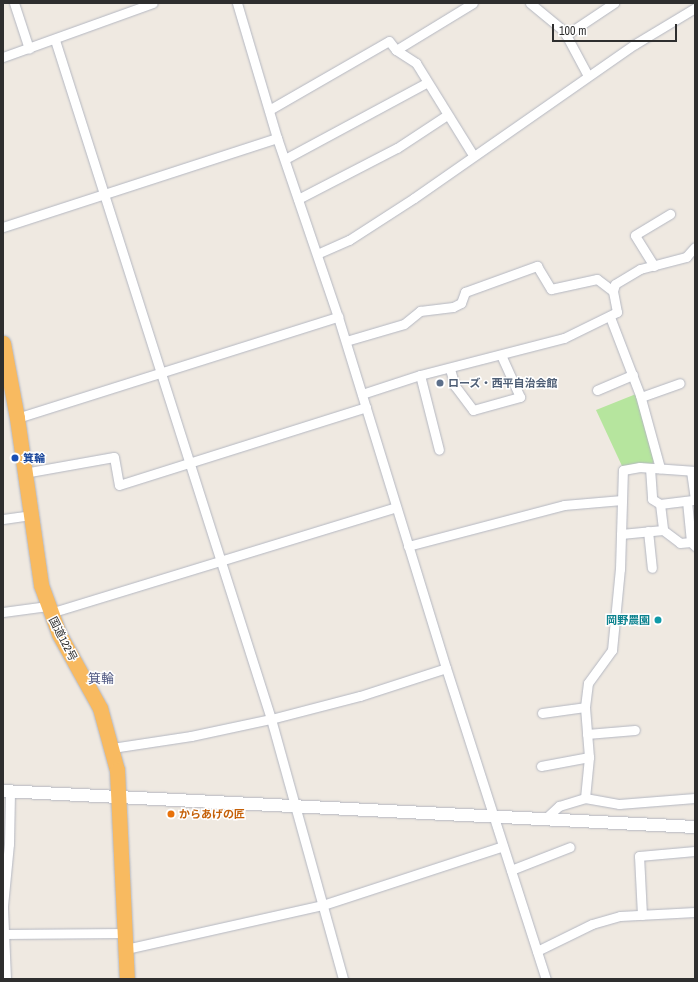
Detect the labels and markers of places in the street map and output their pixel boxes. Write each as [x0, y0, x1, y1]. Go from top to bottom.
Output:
place label: ローズ・西平自治会館 [448, 376, 558, 390]
marker: ローズ・西平自治会館 [435, 378, 445, 388]
place label: 箕輪 [23, 451, 45, 465]
marker: 箕輪 [10, 453, 20, 463]
place label: 岡野農園 [606, 613, 650, 627]
marker: 岡野農園 [653, 615, 663, 625]
place label: からあげの匠 [179, 807, 245, 821]
marker: からあげの匠 [166, 809, 176, 819]

